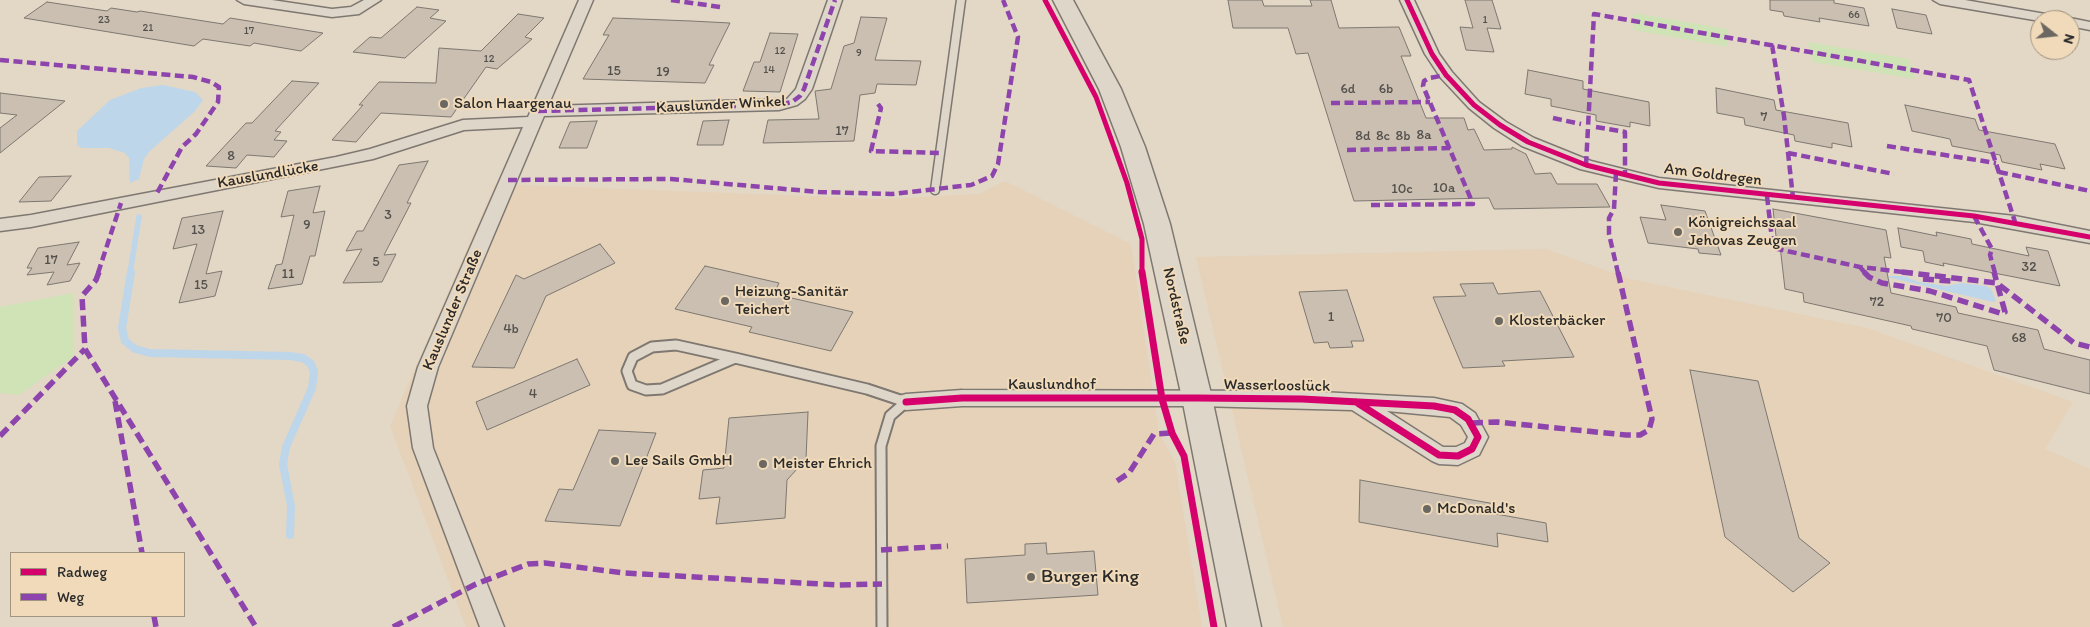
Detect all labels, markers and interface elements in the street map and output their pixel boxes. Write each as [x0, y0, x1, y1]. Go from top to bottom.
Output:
house number: 66 [1848, 8, 1860, 22]
north arrow [2030, 10, 2080, 60]
house number: 23 [98, 13, 110, 27]
house number: 1 [1482, 13, 1488, 27]
house number: 21 [143, 21, 153, 35]
house number: 17 [244, 24, 254, 38]
text: N [2059, 32, 2078, 46]
house number: 12 [775, 44, 785, 58]
house number: 9 [856, 46, 862, 60]
house number: 12 [484, 52, 494, 66]
house number: 15 [607, 63, 621, 79]
house number: 14 [763, 63, 775, 77]
house number: 19 [656, 64, 670, 80]
house number: 6d [1340, 81, 1356, 97]
house number: 6b [1379, 81, 1393, 97]
street label: Kauslunder Winkel [656, 92, 786, 118]
place label: Salon Haargenau [454, 94, 572, 114]
marker: Salon Haargenau [438, 98, 450, 110]
house number: 7 [1761, 109, 1767, 125]
house number: 17 [835, 123, 849, 139]
house number: 8a [1417, 127, 1431, 143]
house number: 8d [1355, 128, 1371, 144]
house number: 8c [1376, 128, 1390, 144]
house number: 8b [1396, 128, 1410, 144]
house number: 8 [227, 148, 235, 164]
street label: Kauslundlücke [216, 157, 320, 193]
street label: Am Goldregen [1663, 159, 1763, 191]
house number: 10a [1433, 180, 1455, 196]
house number: 10c [1391, 181, 1413, 197]
house number: 3 [384, 207, 392, 223]
place label: Königreichssaal Jehovas Zeugen [1688, 213, 1797, 251]
house number: 9 [303, 217, 311, 233]
house number: 13 [191, 222, 205, 238]
marker: Königreichssaal Jehovas Zeugen [1672, 226, 1684, 238]
street label: Kauslunder Straße [419, 247, 487, 373]
house number: 17 [44, 252, 58, 268]
house number: 5 [372, 254, 380, 270]
house number: 32 [2022, 259, 2036, 275]
house number: 11 [282, 266, 294, 282]
street label: Nordstraße [1158, 266, 1194, 346]
house number: 15 [194, 277, 208, 293]
place label: Heizung-Sanitär Teichert [735, 282, 848, 320]
house number: 72 [1870, 294, 1884, 310]
marker: Heizung-Sanitär Teichert [719, 295, 731, 307]
house number: 1 [1328, 309, 1334, 325]
house number: 70 [1936, 310, 1952, 326]
place label: Klosterbäcker [1509, 311, 1605, 331]
marker: Klosterbäcker [1493, 315, 1505, 327]
house number: 4b [503, 321, 519, 337]
house number: 68 [2011, 330, 2027, 346]
street label: Kauslundhof [1008, 375, 1096, 395]
street label: Wasserlooslück [1224, 375, 1330, 397]
house number: 4 [529, 386, 537, 402]
place label: Lee Sails GmbH [625, 451, 732, 471]
place label: Meister Ehrich [773, 454, 872, 474]
marker: Lee Sails GmbH [609, 455, 621, 467]
marker: Meister Ehrich [757, 458, 769, 470]
place label: McDonald's [1437, 499, 1515, 519]
marker: McDonald's [1421, 503, 1433, 515]
legend [10, 552, 185, 617]
text: Radweg [57, 563, 107, 581]
place label: Burger King [1041, 566, 1139, 588]
marker: Burger King [1025, 571, 1037, 583]
text: Weg [57, 588, 84, 606]

